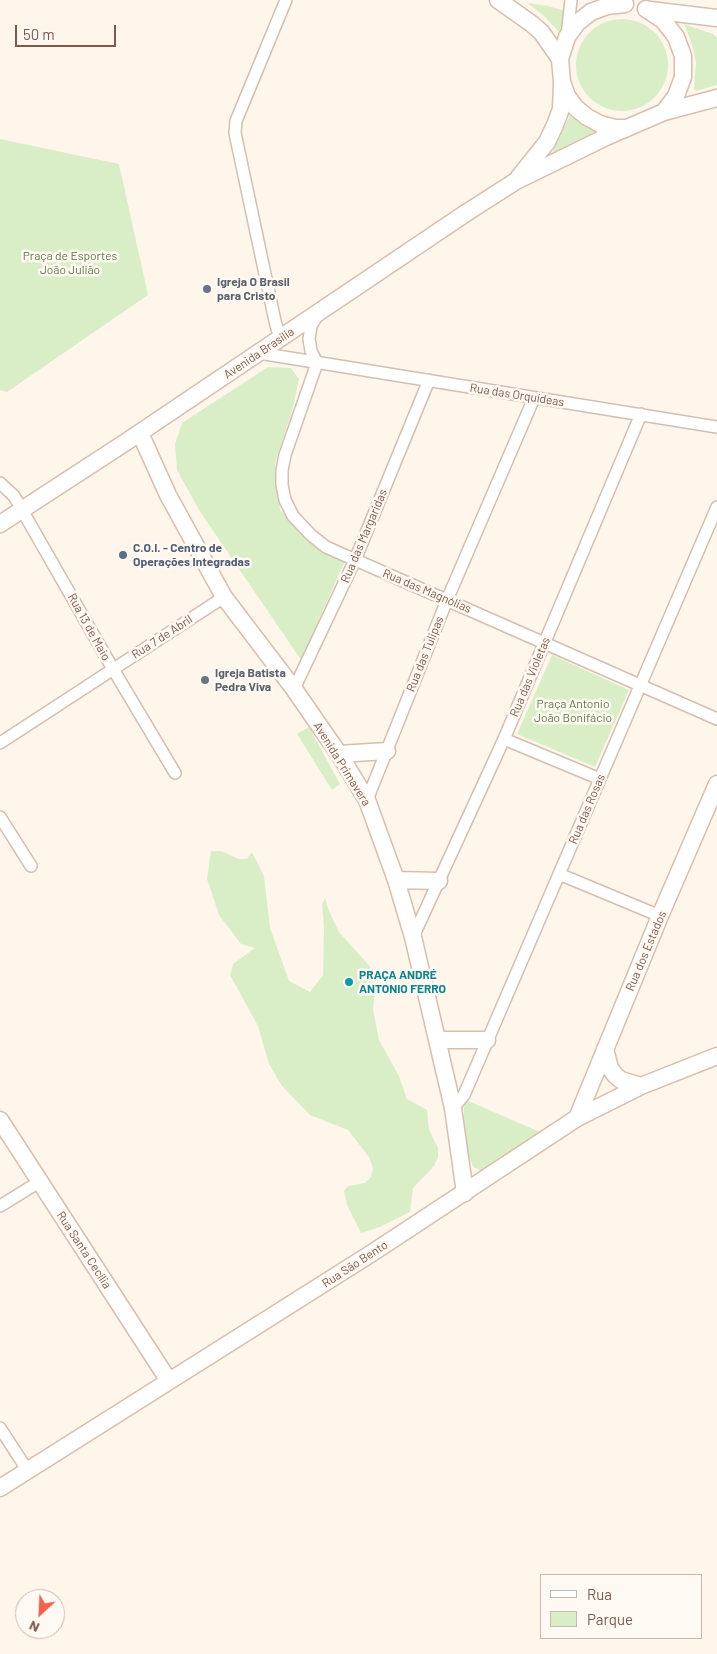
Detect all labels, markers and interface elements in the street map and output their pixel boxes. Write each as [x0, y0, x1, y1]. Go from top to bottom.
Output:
scale bar [18, 15, 119, 47]
text: 50 m [23, 25, 55, 43]
park label: Praça de Esportes João Julião [23, 249, 117, 277]
place label: Igreja O Brasil para Cristo [217, 275, 290, 303]
marker: Igreja O Brasil para Cristo [201, 283, 213, 295]
street label: Avenida Brasília [221, 324, 297, 382]
street label: Rua das Orquídeas [469, 380, 565, 410]
street label: Rua das Margaridas [338, 487, 390, 585]
place label: C.O.I. - Centro de Operações Integradas [133, 541, 250, 569]
marker: C.O.I. - Centro de Operações Integradas [117, 549, 129, 561]
street label: Rua das Magnólias [381, 566, 473, 616]
street label: Rua 13 de Maio [65, 591, 113, 663]
street label: Rua 7 de Abril [129, 612, 195, 662]
street label: Rua das Tulipas [403, 614, 447, 694]
street label: Rua das Violetas [507, 635, 553, 719]
place label: Igreja Batista Pedra Viva [215, 666, 286, 694]
marker: Igreja Batista Pedra Viva [199, 674, 211, 686]
park label: Praça Antonio João Bonifácio [534, 697, 612, 725]
street label: Avenida Primavera [310, 719, 374, 809]
street label: Rua das Rosas [566, 772, 608, 846]
street label: Rua dos Estados [623, 909, 669, 993]
place label: PRAÇA ANDRÉ ANTONIO FERRO [359, 968, 446, 996]
marker: PRAÇA ANDRÉ ANTONIO FERRO [343, 976, 355, 988]
street label: Rua Santa Cecília [54, 1209, 114, 1291]
street label: Rua São Bento [319, 1237, 391, 1291]
legend [540, 1574, 702, 1639]
text: Rua [587, 1585, 612, 1603]
north arrow [15, 1589, 65, 1639]
text: Parque [587, 1610, 633, 1628]
text: N [26, 1617, 42, 1637]

